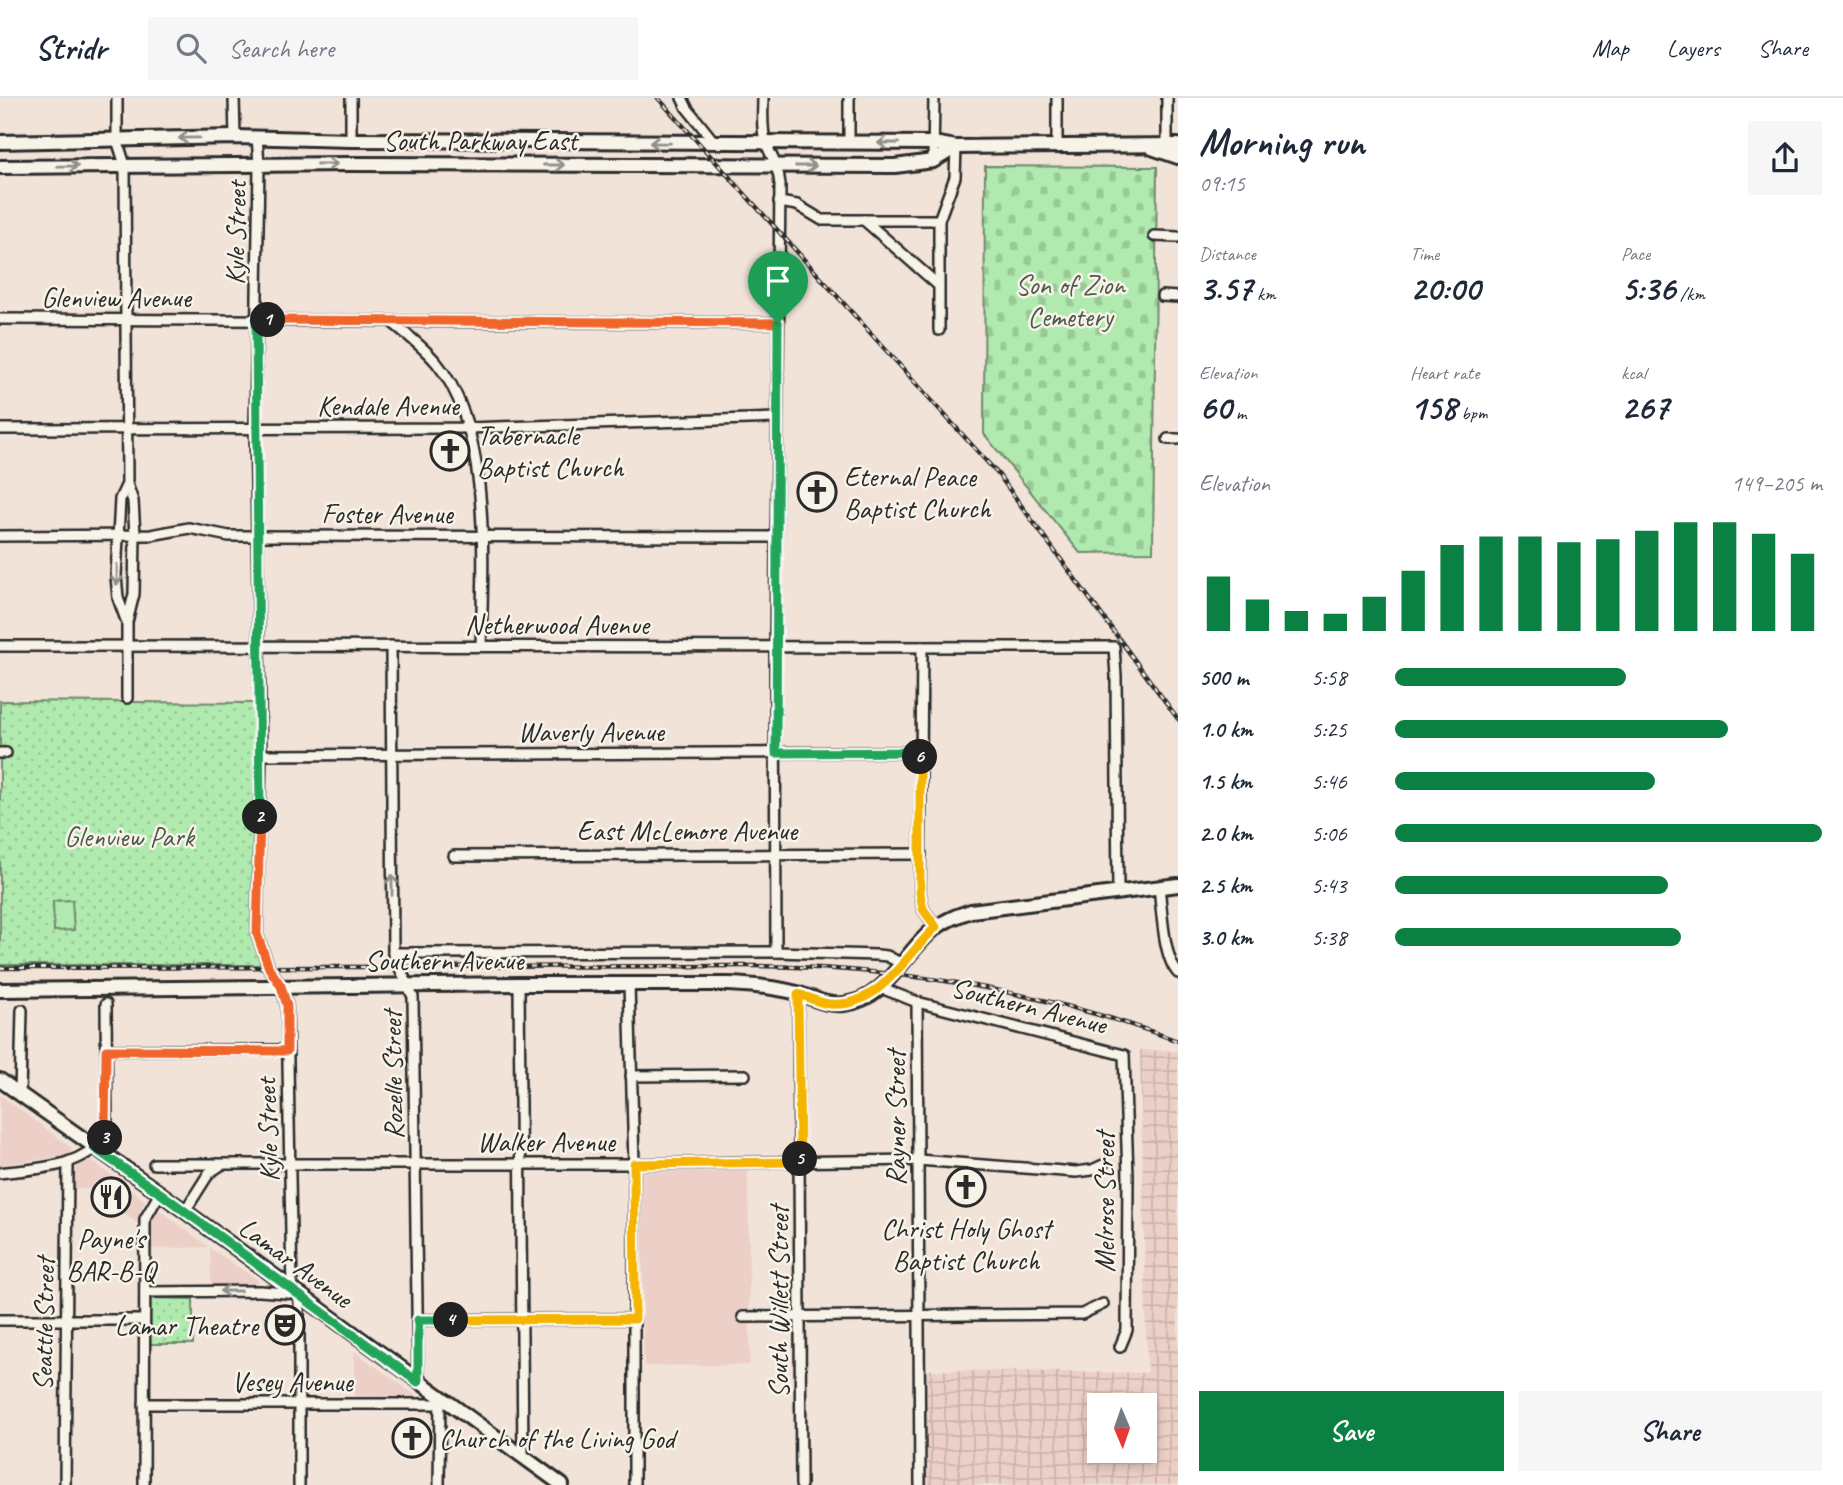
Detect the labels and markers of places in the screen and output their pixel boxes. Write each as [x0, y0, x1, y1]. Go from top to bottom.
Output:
pin [748, 251, 808, 323]
pin: 1 [250, 302, 286, 338]
place label: Tabernacle Baptist Church [477, 418, 625, 485]
church icon: Tabernacle Baptist Church [429, 430, 471, 472]
place label: Eternal Peace Baptist Church [844, 459, 992, 526]
church icon: Eternal Peace Baptist Church [796, 471, 838, 513]
pin: 6 [902, 740, 937, 774]
pin: 2 [243, 800, 278, 834]
pin: 3 [88, 1121, 122, 1156]
pin: 5 [782, 1142, 818, 1176]
church icon: Christ Holy Ghost Baptist Church [945, 1166, 987, 1208]
restaurant icon: Payne's BAR-B-Q [90, 1176, 132, 1218]
place label: Christ Holy Ghost Baptist Church [881, 1211, 1054, 1278]
place label: Payne's BAR-B-Q [66, 1221, 159, 1288]
pin: 4 [434, 1302, 468, 1338]
theatre icon: Lamar Theatre [264, 1304, 306, 1346]
place label: Lamar Theatre [115, 1308, 260, 1343]
church icon: Church of the Living God [391, 1417, 433, 1459]
place label: Church of the Living God [439, 1421, 679, 1456]

